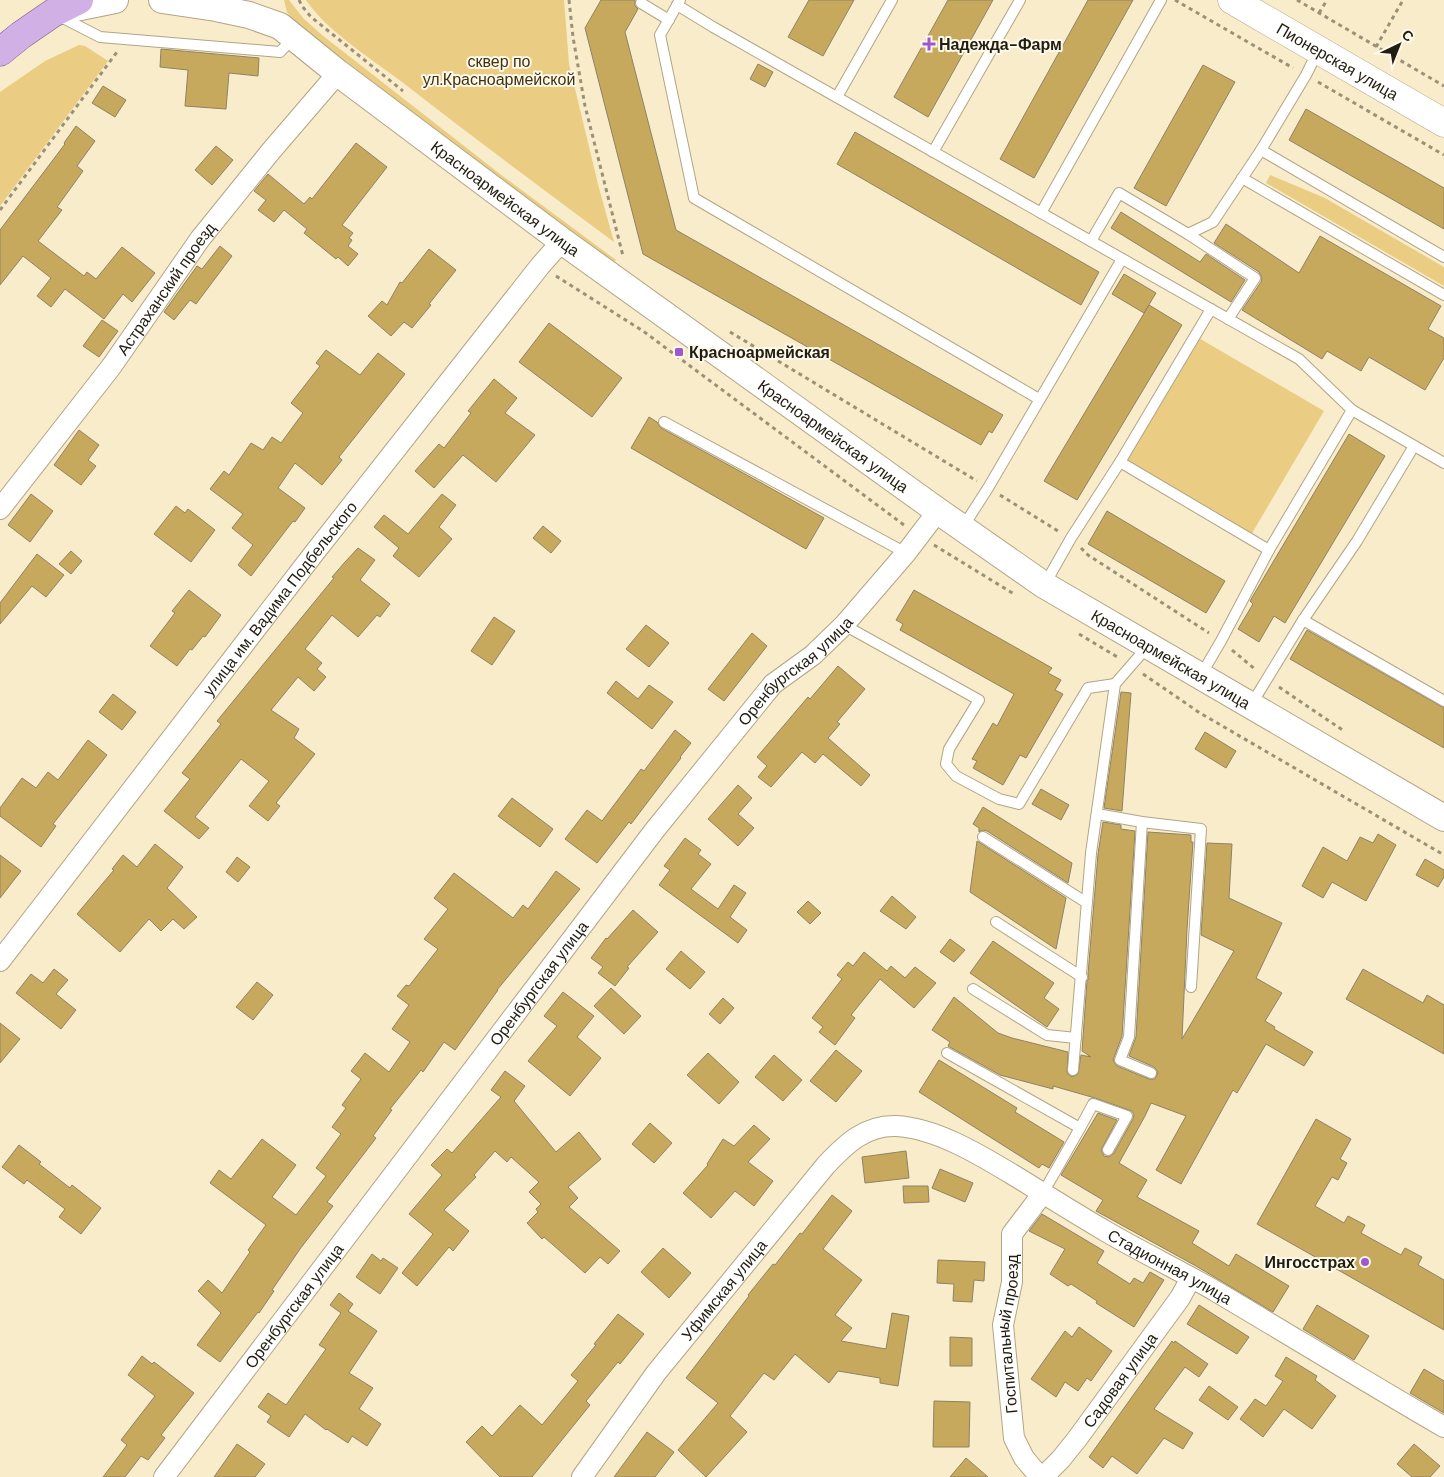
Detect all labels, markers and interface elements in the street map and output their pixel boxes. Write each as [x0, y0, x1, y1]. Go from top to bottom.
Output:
street label: Пионерская улица [1273, 18, 1402, 105]
north arrow [1374, 20, 1424, 70]
text: С [1398, 25, 1418, 46]
place label: Надежда-Фарм [939, 34, 1062, 55]
marker: Надежда-Фарм [923, 38, 935, 50]
park label: сквер по ул.Красноармейской [423, 51, 575, 90]
street label: Красноармейская улица [426, 136, 584, 261]
street label: Астраханский проезд [112, 218, 221, 359]
place label: Красноармейская [689, 342, 830, 363]
marker: Красноармейская [673, 346, 685, 358]
street label: Красноармейская улица [754, 375, 913, 498]
street label: улица им. Вадима Подбельского [198, 497, 362, 700]
street label: Красноармейская улица [1087, 605, 1254, 714]
street label: Оренбургская улица [733, 612, 858, 730]
street label: Оренбургская улица [485, 917, 593, 1050]
street label: Стадионная улица [1104, 1225, 1236, 1309]
street label: Уфимская улица [677, 1235, 772, 1345]
street label: Оренбургская улица [240, 1239, 348, 1373]
place label: Ингосстрах [1265, 1252, 1355, 1273]
street label: Госпитальный проезд [992, 1254, 1023, 1415]
marker: Ингосстрах [1359, 1256, 1371, 1268]
street label: Садовая улица [1079, 1328, 1162, 1432]

